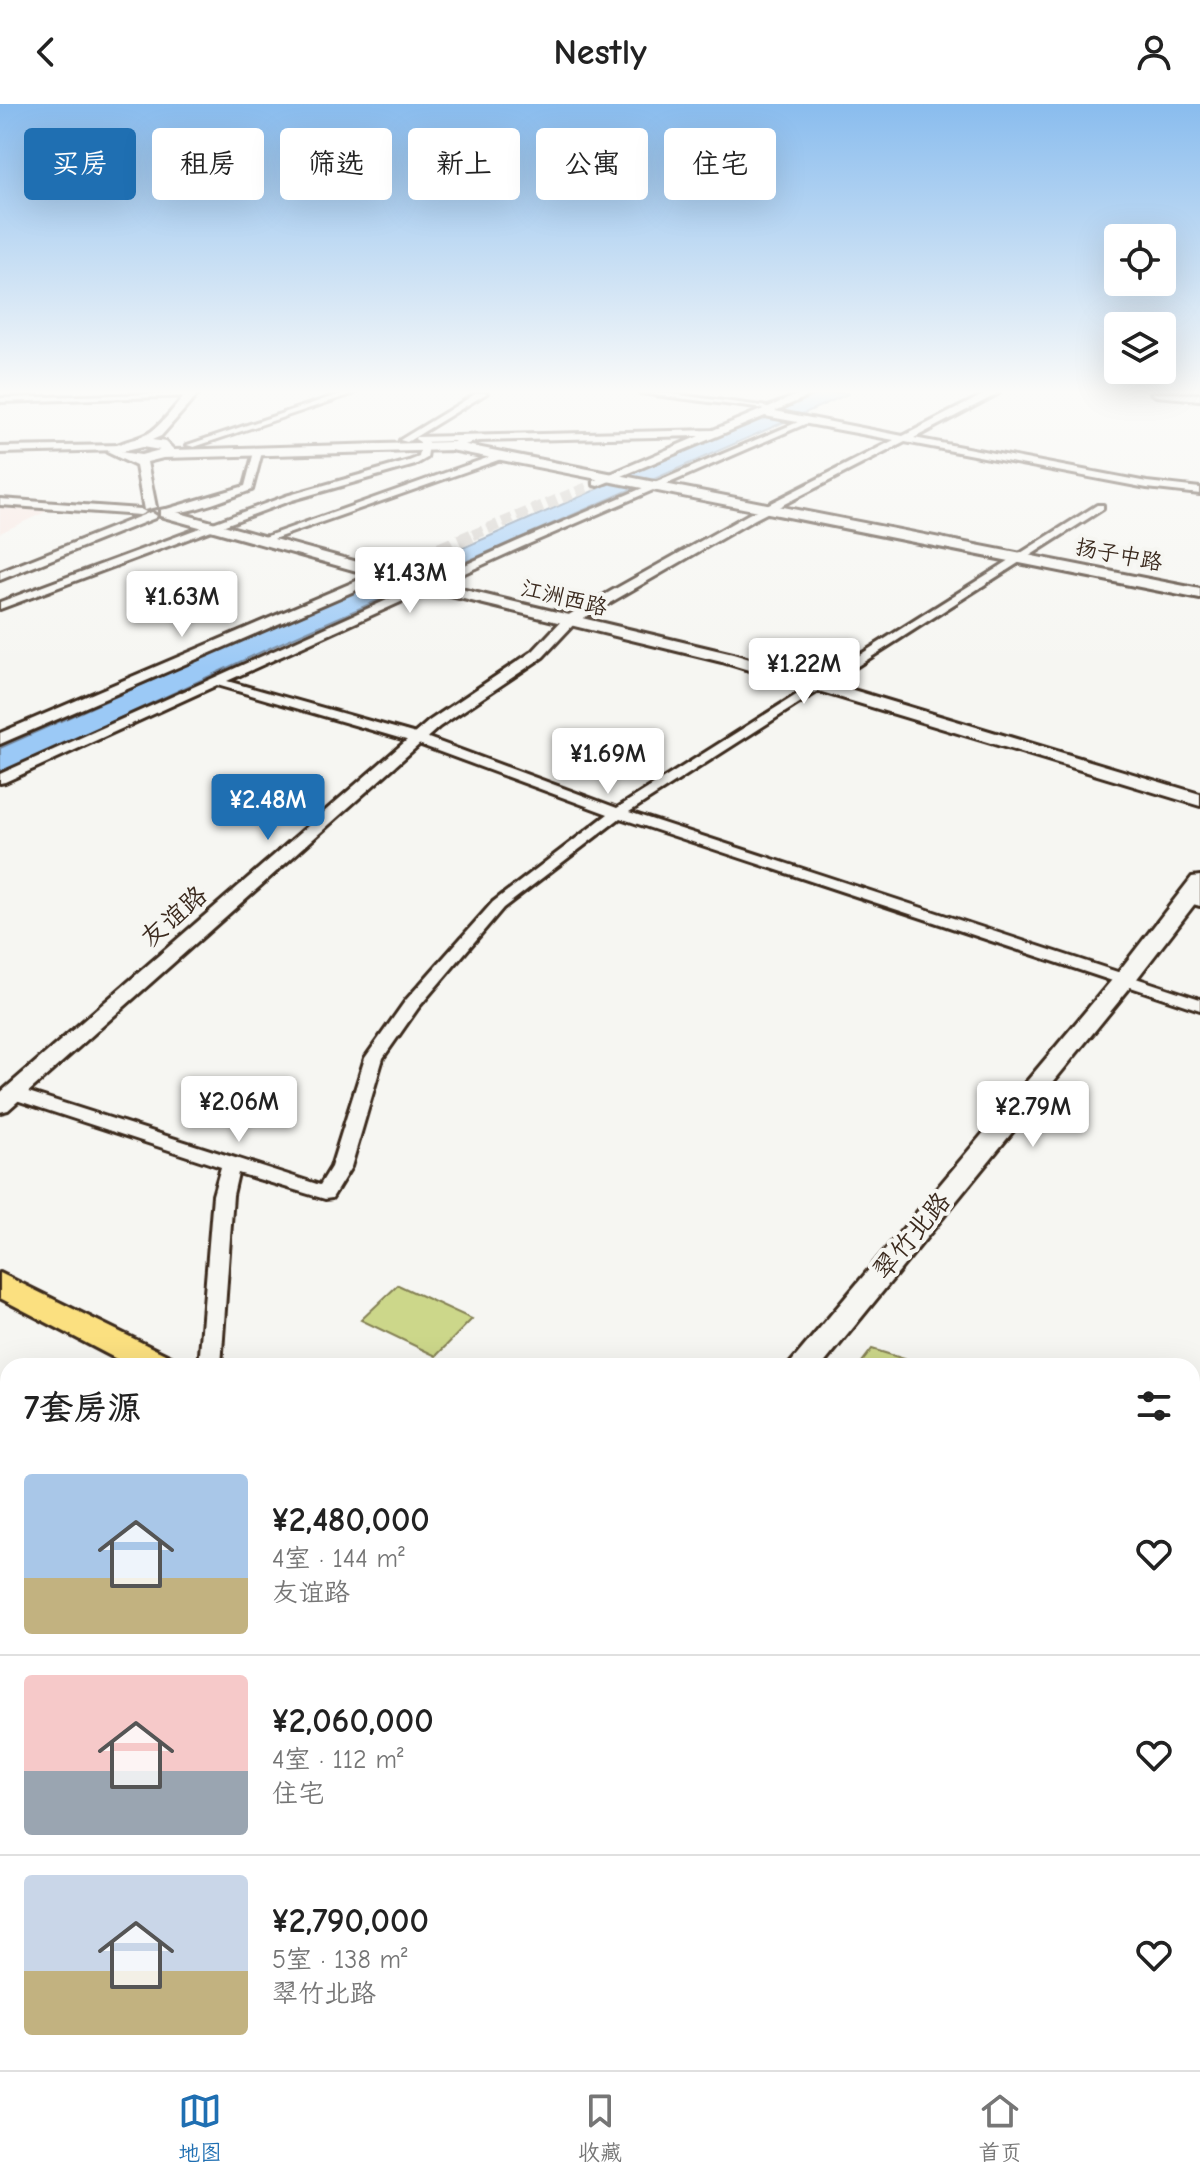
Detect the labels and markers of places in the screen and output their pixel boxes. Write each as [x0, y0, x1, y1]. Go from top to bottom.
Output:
pin: ¥1.43M [345, 547, 475, 615]
pin: ¥1.63M [117, 571, 247, 639]
pin: ¥1.22M [739, 638, 869, 706]
pin: ¥1.69M [543, 728, 673, 796]
pin: ¥2.48M [203, 774, 333, 842]
pin: ¥2.06M [174, 1076, 304, 1144]
pin: ¥2.79M [968, 1081, 1098, 1149]

